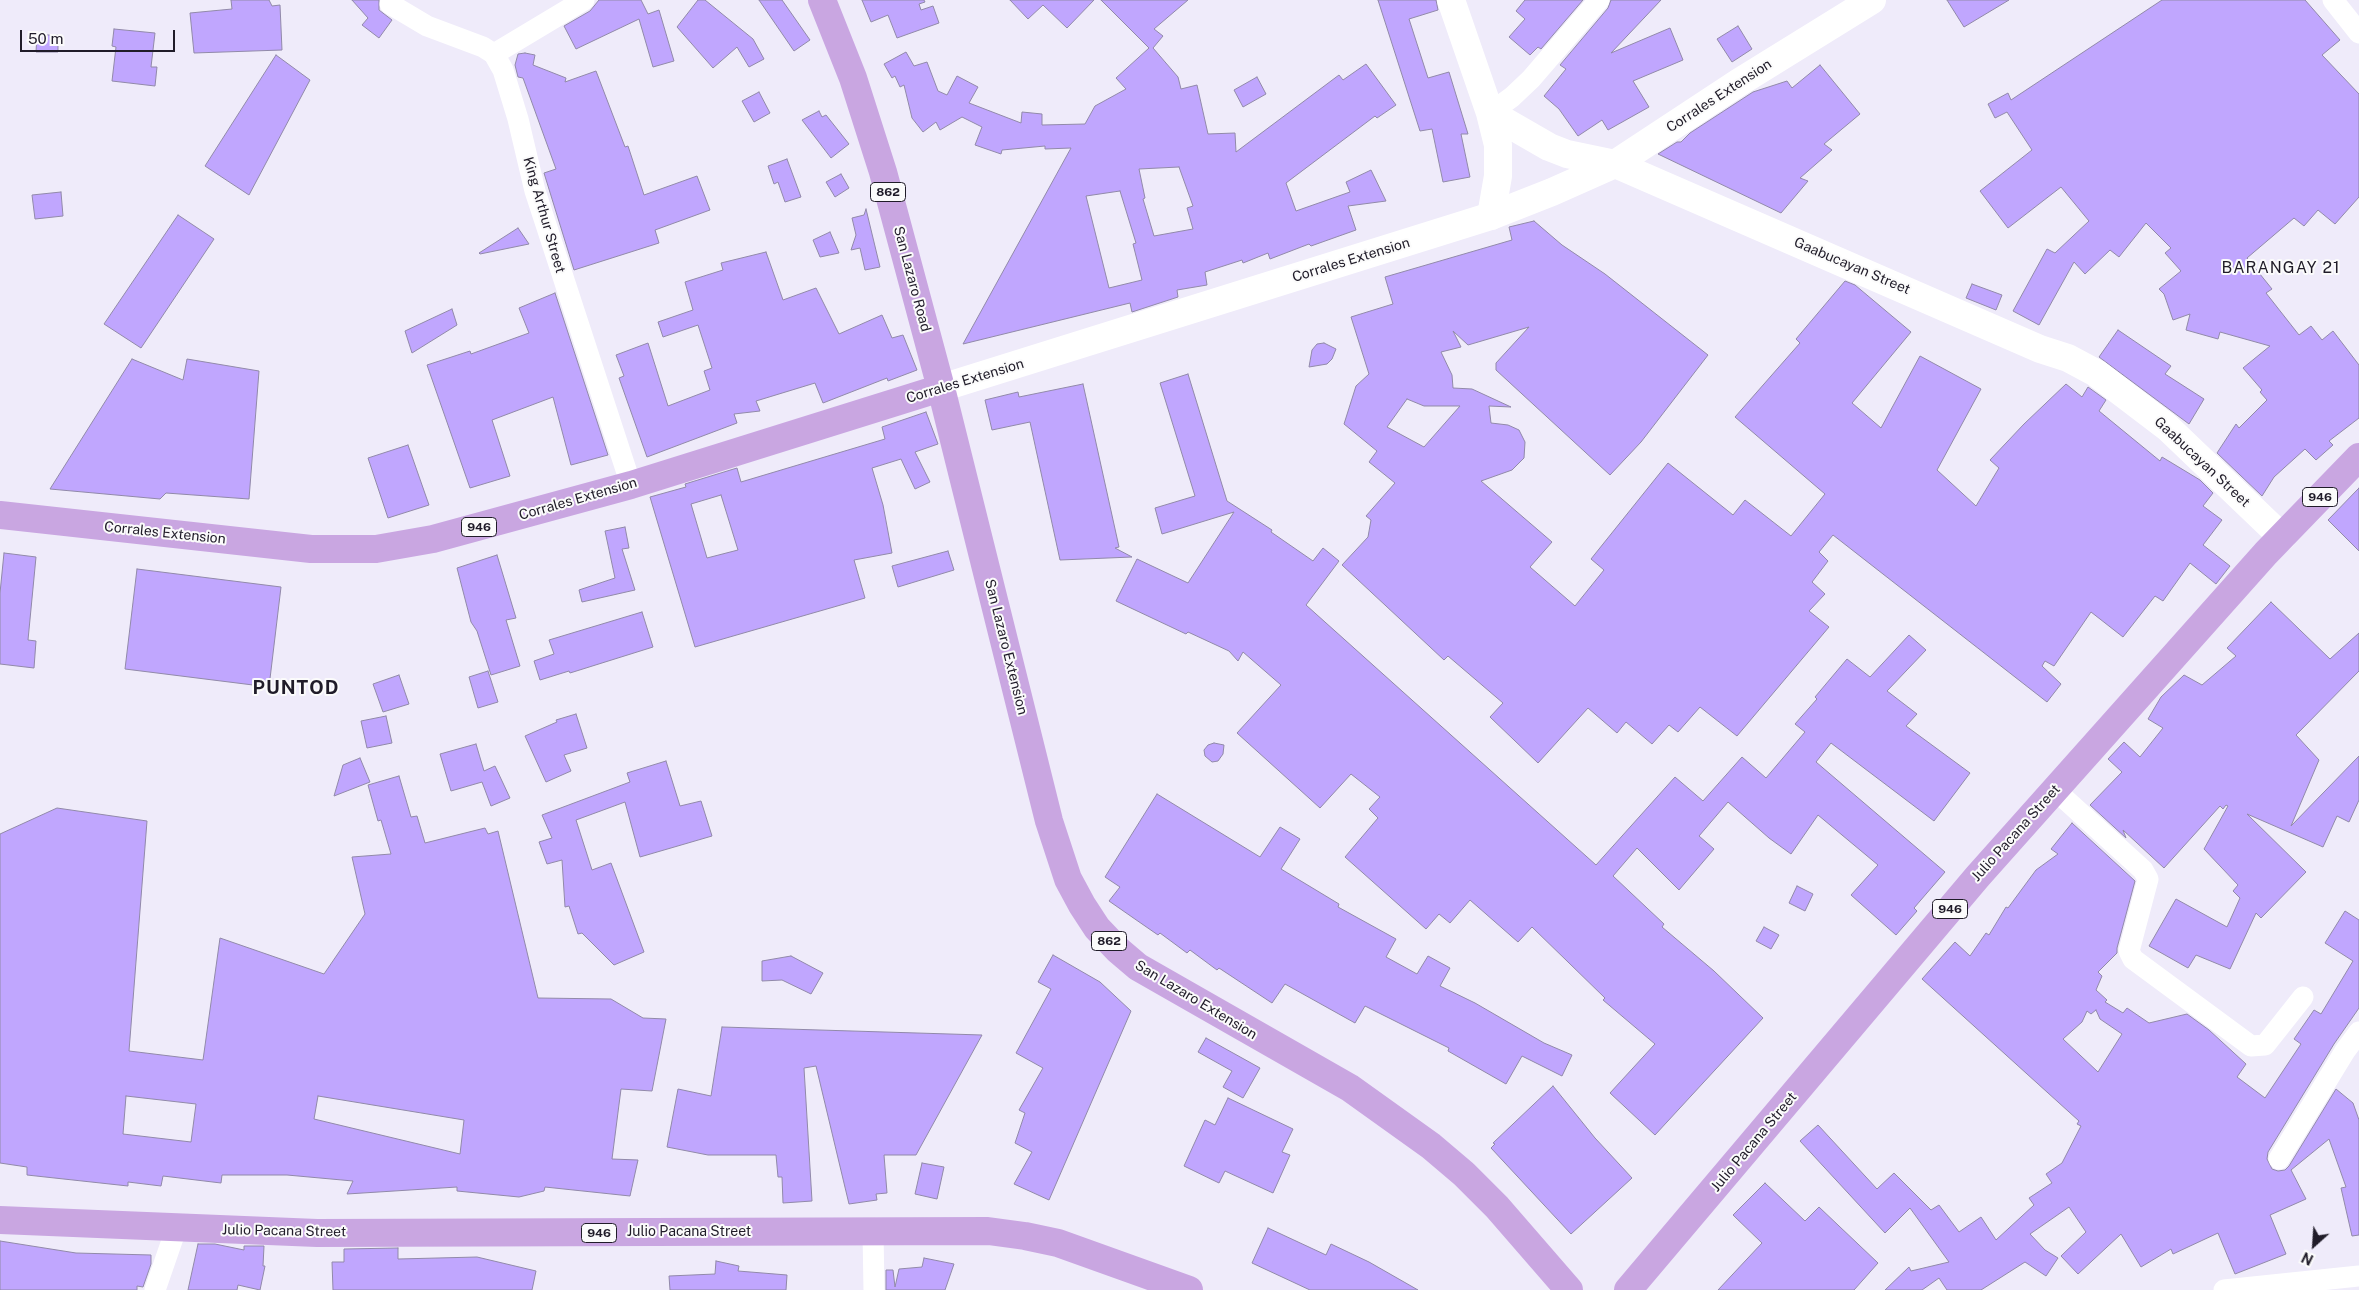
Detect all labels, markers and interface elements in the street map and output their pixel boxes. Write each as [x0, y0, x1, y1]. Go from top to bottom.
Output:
scale bar [22, 20, 178, 52]
text: 50 m [28, 30, 63, 47]
street label: Corrales Extension [1663, 56, 1775, 136]
street label: King Arthur Street [519, 155, 569, 275]
road number: 862 [870, 182, 906, 202]
street label: San Lazaro Road [890, 224, 934, 334]
street label: Corrales Extension [1290, 234, 1412, 286]
street label: Gaabucayan Street [1791, 234, 1913, 298]
district label: BARANGAY 21 [2220, 258, 2342, 278]
street label: Corrales Extension [904, 355, 1026, 407]
street label: Gaabucayan Street [2151, 413, 2253, 511]
street label: Corrales Extension [517, 474, 639, 524]
road number: 946 [2302, 488, 2338, 507]
street label: Corrales Extension [103, 518, 227, 548]
road number: 946 [462, 518, 496, 536]
street label: San Lazaro Extension [981, 577, 1031, 717]
district label: PUNTOD [252, 677, 340, 699]
street label: Julio Pacana Street [1968, 781, 2064, 885]
road number: 946 [1932, 900, 1968, 919]
road number: 862 [1092, 931, 1126, 950]
street label: San Lazaro Extension [1132, 957, 1260, 1043]
street label: Julio Pacana Street [1708, 1089, 1800, 1195]
north arrow [2289, 1220, 2339, 1270]
street label: Julio Pacana Street [222, 1222, 346, 1240]
road number: 946 [582, 1224, 616, 1242]
street label: Julio Pacana Street [627, 1224, 751, 1240]
text: N [2299, 1249, 2316, 1268]

